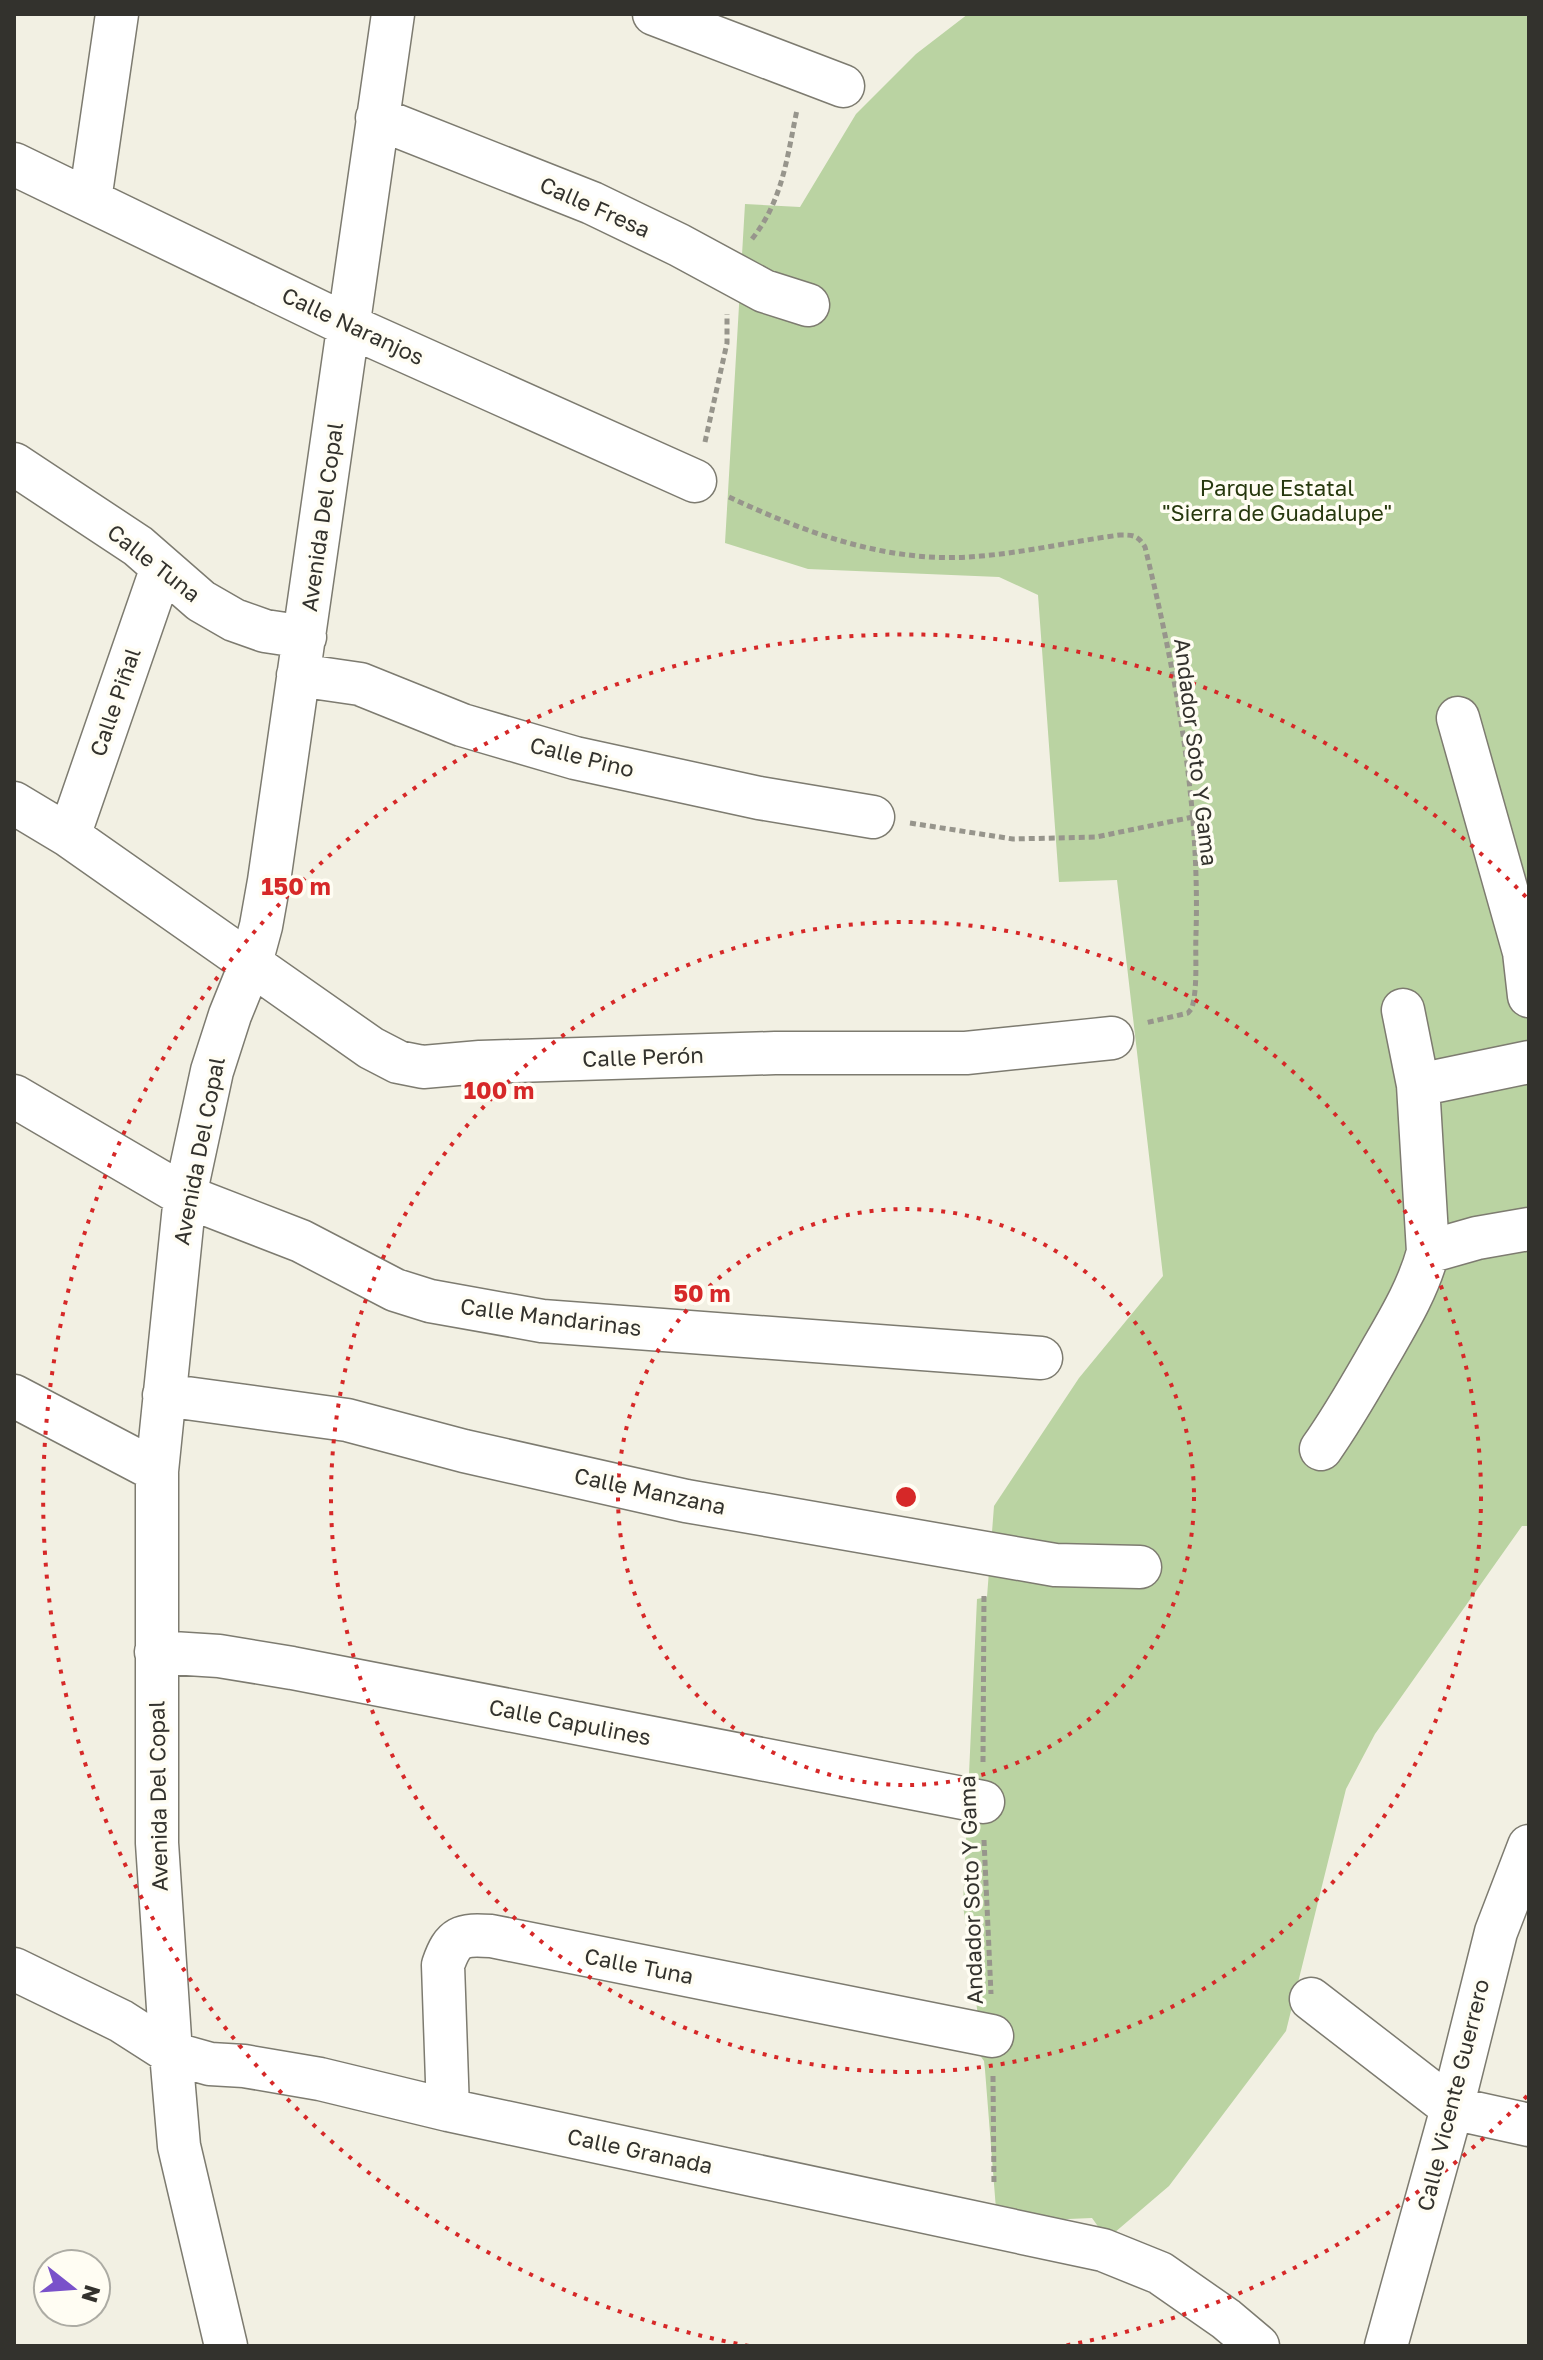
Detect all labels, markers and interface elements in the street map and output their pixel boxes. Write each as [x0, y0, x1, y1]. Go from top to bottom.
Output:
street label: Calle Fresa [536, 170, 655, 243]
street label: Calle Naranjos [278, 281, 429, 370]
street label: Avenida Del Copal [295, 421, 348, 613]
park label: Parque Estatal "Sierra de Guadalupe" [1162, 474, 1392, 526]
street label: Calle Tuna [102, 518, 206, 607]
street label: Andador Soto Y Gama [1169, 637, 1224, 867]
street label: Calle Piñal [83, 644, 146, 760]
street label: Calle Pino [527, 731, 637, 783]
text: 150 m [261, 871, 331, 900]
street label: Calle Perón [582, 1041, 704, 1072]
street label: Avenida Del Copal [167, 1055, 230, 1247]
text: 100 m [464, 1075, 534, 1104]
text: 50 m [673, 1278, 731, 1307]
street label: Calle Mandarinas [459, 1292, 643, 1341]
street label: Calle Manzana [572, 1461, 728, 1520]
centre of rings [892, 1483, 920, 1511]
street label: Calle Capulines [487, 1693, 653, 1750]
street label: Avenida Del Copal [142, 1700, 173, 1892]
street label: Andador Soto Y Gama [953, 1775, 988, 2005]
street label: Calle Tuna [582, 1942, 696, 1989]
street label: Calle Vicente Guerrero [1411, 1976, 1494, 2214]
street label: Calle Granada [565, 2122, 715, 2179]
north arrow [32, 2248, 112, 2328]
text: N [76, 2282, 107, 2306]

